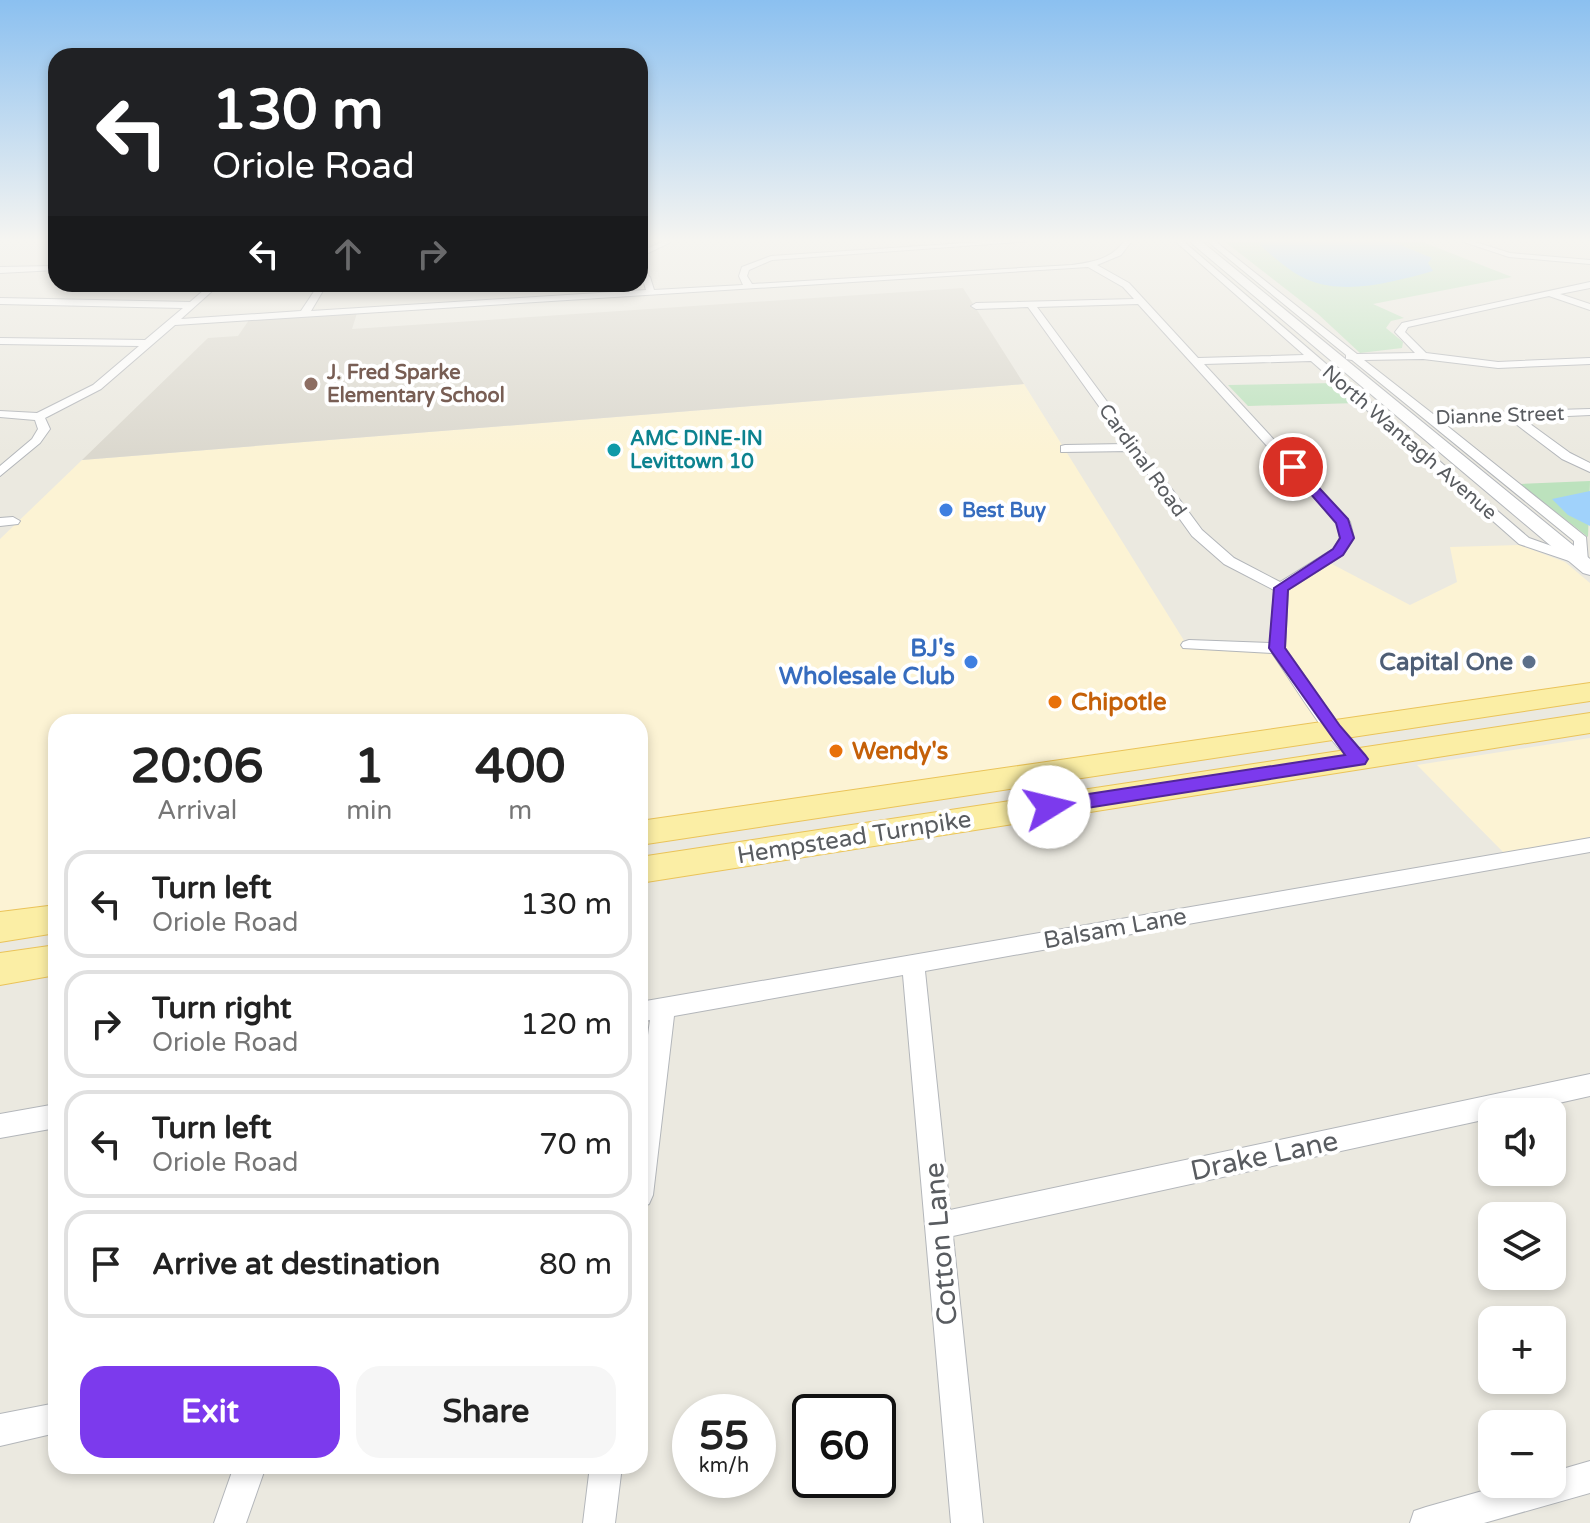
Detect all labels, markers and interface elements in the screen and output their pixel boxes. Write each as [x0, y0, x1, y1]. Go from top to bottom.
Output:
text: 130 m [212, 77, 383, 144]
icon: left [80, 80, 184, 184]
text: Oriole Road [212, 145, 415, 188]
icon: left [242, 232, 286, 276]
icon: ahead [326, 232, 370, 276]
icon: right [410, 232, 454, 276]
street label: North Wantagh Avenue [1317, 360, 1502, 525]
place label: J. Fred Sparke Elementary School [326, 361, 505, 408]
marker: J. Fred Sparke Elementary School [302, 375, 320, 393]
street label: Cardinal Road [1093, 399, 1191, 522]
street label: Dianne Street [1435, 402, 1565, 430]
place label: AMC DINE-IN Levittown 10 [630, 427, 763, 474]
pin [1259, 433, 1327, 501]
marker: AMC DINE-IN Levittown 10 [605, 441, 623, 459]
icon: arrive [1271, 445, 1315, 489]
place label: Best Buy [962, 499, 1046, 523]
marker: Best Buy [937, 501, 955, 519]
place label: BJ's Wholesale Club [779, 634, 955, 691]
place label: Capital One [1379, 648, 1513, 677]
marker: BJ's Wholesale Club [962, 653, 980, 671]
marker: Capital One [1520, 653, 1538, 671]
place label: Chipotle [1071, 688, 1167, 717]
marker: Chipotle [1046, 693, 1064, 711]
place label: Wendy's [852, 737, 948, 766]
text: 20:06 [131, 738, 264, 796]
text: 1 [354, 738, 384, 796]
text: 400 [475, 738, 565, 796]
marker: Wendy's [827, 742, 845, 760]
position arrow [1007, 765, 1091, 849]
text: Arrival [157, 795, 237, 826]
text: min [346, 795, 392, 826]
text: m [508, 795, 532, 826]
street label: Hempstead Turnpike [735, 805, 973, 870]
text: Turn left [152, 870, 271, 907]
icon: left [84, 882, 128, 926]
text: 130 m [520, 886, 612, 923]
street label: Balsam Lane [1041, 902, 1189, 955]
text: Oriole Road [152, 907, 298, 938]
text: Turn right [152, 990, 292, 1027]
icon: right [84, 1002, 128, 1046]
text: 120 m [520, 1006, 612, 1043]
text: Oriole Road [152, 1027, 298, 1058]
map controls [1478, 1098, 1566, 1498]
button: sound [1478, 1098, 1566, 1186]
text: Turn left [152, 1110, 271, 1147]
icon: left [84, 1122, 128, 1166]
street label: Drake Lane [1187, 1124, 1341, 1188]
text: 70 m [539, 1126, 612, 1163]
text: Oriole Road [152, 1147, 298, 1178]
street label: Cotton Lane [917, 1161, 965, 1327]
button: layers [1478, 1202, 1566, 1290]
icon: arrive [84, 1242, 128, 1286]
text: Arrive at destination [152, 1246, 440, 1283]
text: 80 m [539, 1246, 612, 1283]
button: + [1478, 1306, 1566, 1394]
button: Exit [80, 1366, 340, 1458]
button: Share [356, 1366, 616, 1458]
speed limit sign: 60 [792, 1394, 896, 1498]
button: − [1478, 1410, 1566, 1498]
text: 55 [699, 1412, 749, 1460]
text: km/h [699, 1454, 749, 1478]

